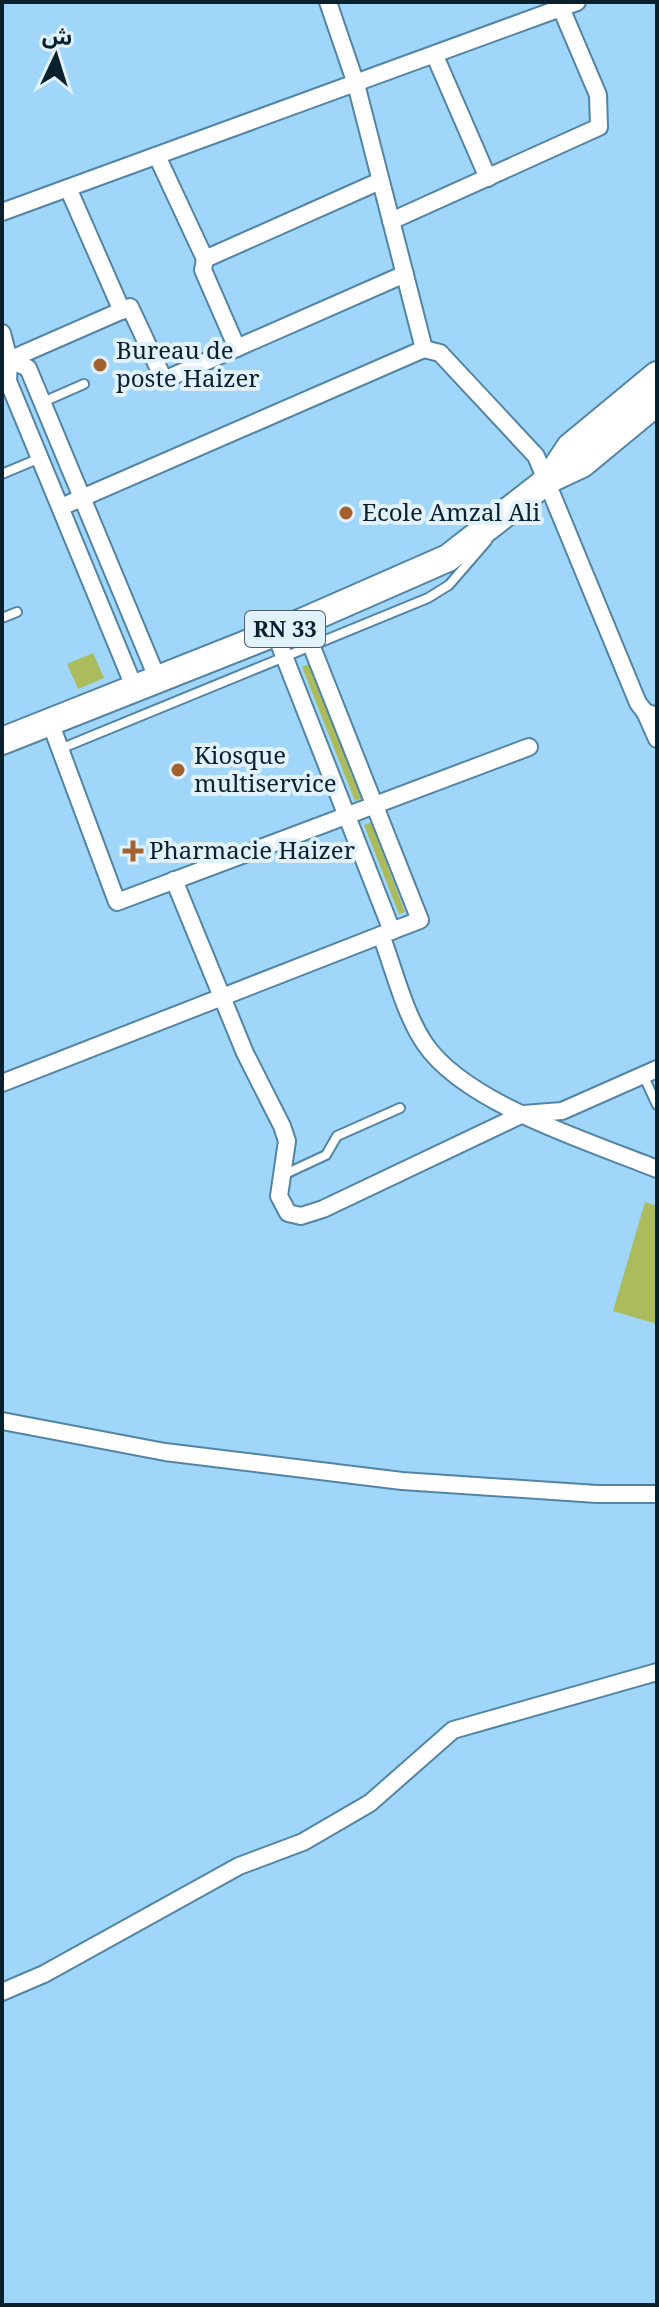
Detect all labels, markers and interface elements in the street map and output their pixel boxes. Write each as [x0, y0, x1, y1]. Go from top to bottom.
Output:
north arrow [16, 16, 96, 96]
text: ش [41, 19, 74, 51]
place label: Bureau de poste Haizer [116, 333, 260, 394]
marker: Bureau de poste Haizer [91, 356, 109, 374]
place label: Ecole Amzal Ali [362, 495, 541, 528]
marker: Ecole Amzal Ali [337, 504, 355, 522]
road number: RN 33 [245, 611, 325, 647]
place label: Kiosque multiservice [194, 738, 337, 799]
marker: Kiosque multiservice [169, 761, 187, 779]
place label: Pharmacie Haizer [149, 833, 355, 866]
marker: Pharmacie Haizer [124, 842, 142, 860]

